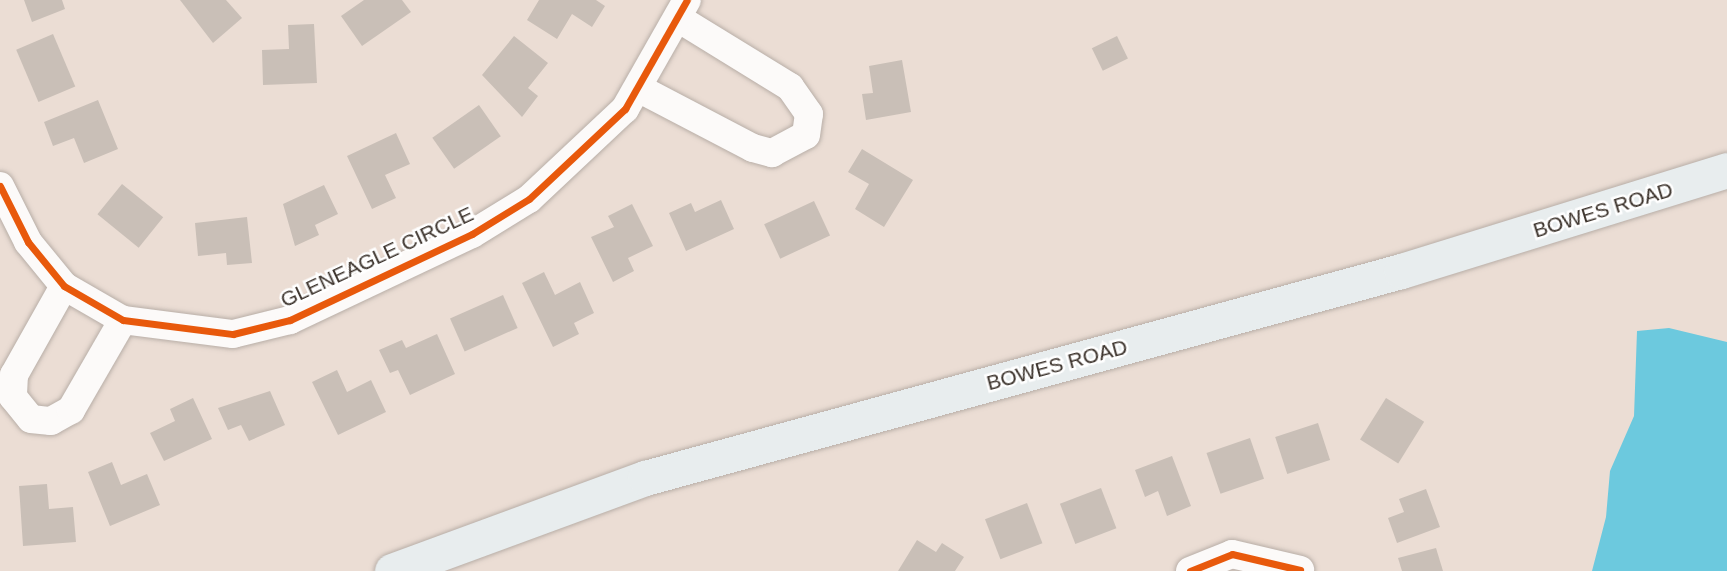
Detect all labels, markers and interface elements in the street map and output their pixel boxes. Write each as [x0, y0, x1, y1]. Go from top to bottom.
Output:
street label: BOWES ROAD [1530, 177, 1676, 243]
street label: GLENEAGLE CIRCLE [276, 201, 478, 313]
street label: BOWES ROAD [984, 334, 1130, 396]

